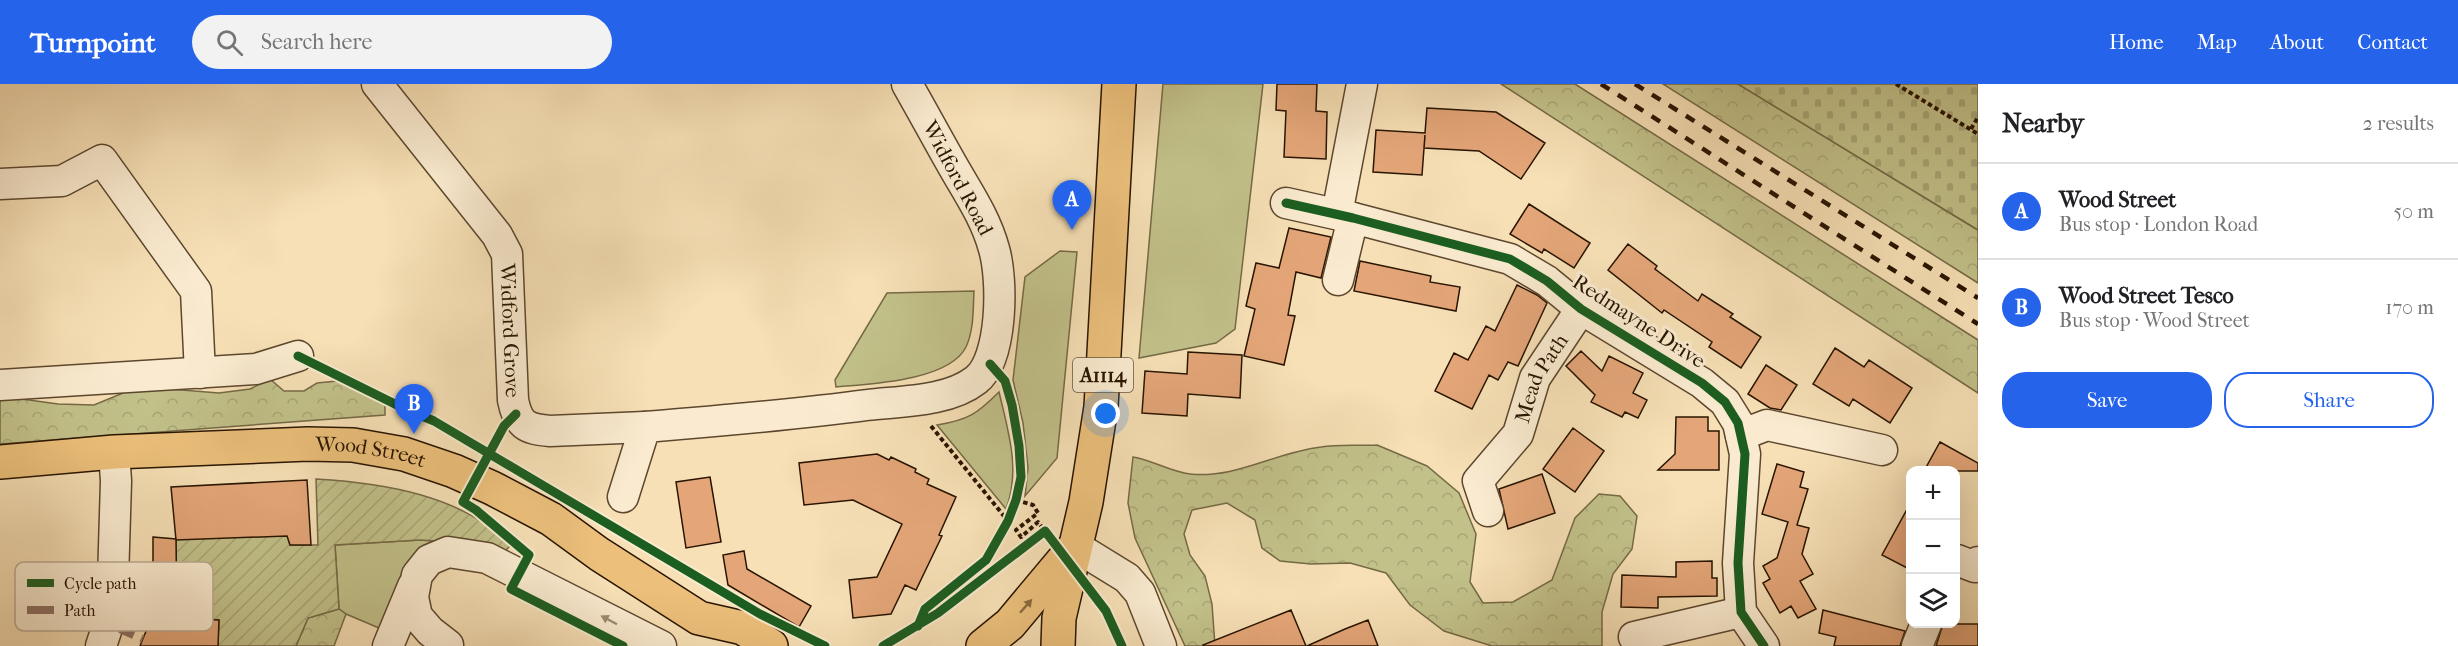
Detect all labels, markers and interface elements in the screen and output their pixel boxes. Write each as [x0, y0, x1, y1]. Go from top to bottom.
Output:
search box [192, 15, 612, 69]
text: Turnpoint [30, 26, 156, 59]
icon: search [213, 26, 246, 59]
text: Search here [261, 29, 372, 55]
text: Home [2109, 30, 2164, 54]
text: Map [2197, 30, 2237, 54]
text: About [2270, 30, 2324, 54]
text: Contact [2357, 30, 2428, 54]
text: Nearby [2002, 108, 2084, 139]
text: 2 results [2363, 112, 2434, 135]
street label: Widford Road [917, 116, 999, 240]
pin: A [1052, 180, 1092, 230]
text: Wood Street [2059, 187, 2176, 213]
text: A [2015, 200, 2028, 223]
text: 50 m [2393, 200, 2434, 223]
text: Bus stop · London Road [2059, 213, 2258, 236]
street label: Widford Grove [495, 262, 525, 398]
street label: Redmayne Drive [1568, 269, 1710, 373]
text: Wood Street Tesco [2059, 283, 2234, 309]
text: B [2015, 296, 2028, 319]
text: 170 m [2385, 296, 2434, 319]
text: Bus stop · Wood Street [2059, 309, 2250, 332]
street label: Mead Path [1510, 329, 1573, 426]
road number: A1114 [1073, 358, 1133, 392]
button: Save [2002, 372, 2212, 428]
button: Share [2224, 372, 2434, 428]
pin: B [394, 384, 434, 434]
your location [1091, 399, 1120, 428]
street label: Wood Street [314, 432, 430, 473]
map controls [1906, 466, 1960, 628]
button: + [1906, 466, 1960, 520]
button: − [1906, 520, 1960, 574]
legend [15, 562, 213, 631]
text: Cycle path [64, 574, 136, 593]
button: layers [1906, 574, 1960, 628]
one-way arrow [1019, 599, 1032, 614]
text: Path [64, 601, 96, 620]
one-way arrow [600, 615, 617, 625]

